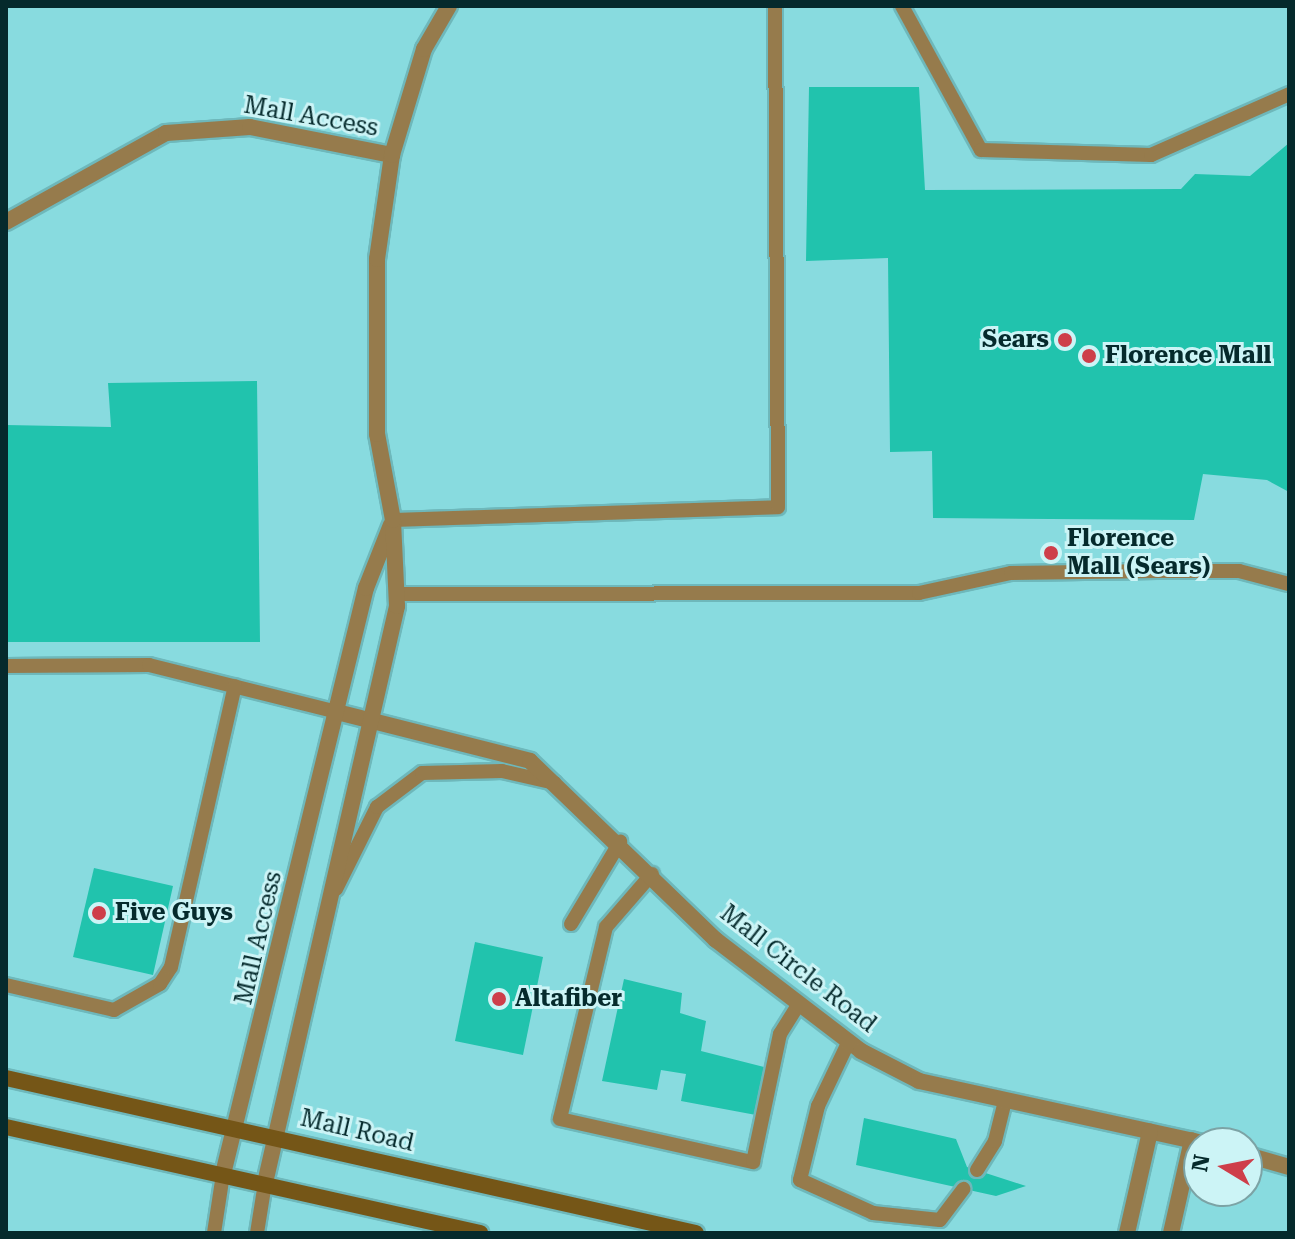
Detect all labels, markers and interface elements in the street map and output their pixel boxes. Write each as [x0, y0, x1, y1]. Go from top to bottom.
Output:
street label: Mall Access [242, 91, 380, 143]
place label: Sears [982, 326, 1049, 354]
marker: Sears [1056, 331, 1074, 349]
place label: Florence Mall [1105, 342, 1271, 370]
marker: Florence Mall [1080, 347, 1098, 365]
place label: Florence Mall (Sears) [1067, 525, 1210, 581]
marker: Florence Mall (Sears) [1042, 544, 1060, 562]
street label: Mall Access [230, 868, 288, 1008]
place label: Five Guys [115, 899, 233, 927]
street label: Mall Circle Road [714, 899, 882, 1039]
marker: Five Guys [90, 904, 108, 922]
place label: Altafiber [515, 985, 622, 1013]
marker: Altafiber [490, 990, 508, 1008]
street label: Mall Road [297, 1104, 417, 1158]
north arrow [1183, 1127, 1263, 1207]
text: N [1187, 1153, 1215, 1174]

